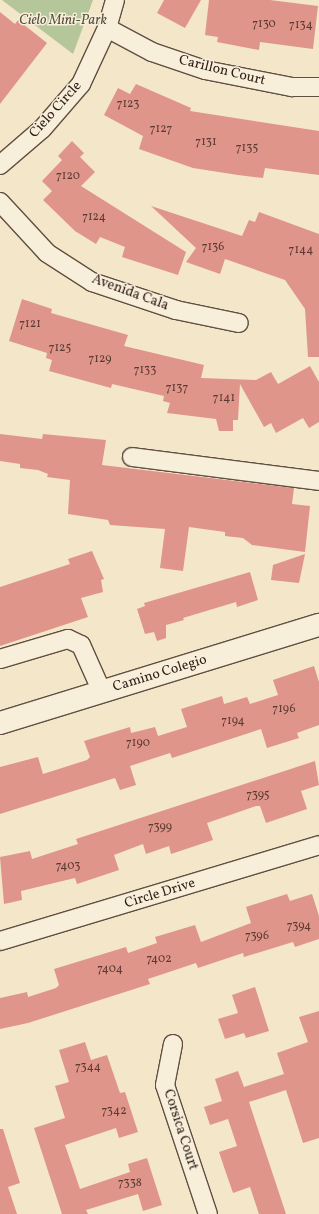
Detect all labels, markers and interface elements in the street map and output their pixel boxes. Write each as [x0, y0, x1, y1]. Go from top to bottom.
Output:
park label: Cielo Mini-Park [19, 13, 107, 29]
house number: 7130 [252, 18, 276, 32]
house number: 7134 [289, 19, 313, 33]
street label: Carillon Court [177, 52, 267, 90]
street label: Cielo Circle [26, 78, 86, 142]
house number: 7123 [117, 98, 139, 112]
house number: 7127 [150, 123, 172, 137]
house number: 7131 [195, 136, 217, 150]
house number: 7135 [236, 142, 258, 156]
house number: 7120 [56, 170, 80, 184]
house number: 7124 [82, 211, 106, 225]
house number: 7136 [202, 241, 224, 255]
house number: 7144 [289, 244, 313, 258]
street label: Avenida Cala [89, 271, 171, 315]
house number: 7121 [19, 318, 41, 332]
house number: 7125 [49, 342, 71, 356]
house number: 7129 [88, 353, 112, 367]
house number: 7133 [134, 364, 156, 378]
house number: 7137 [166, 382, 188, 396]
house number: 7141 [213, 392, 235, 406]
street label: Camino Colegio [111, 652, 209, 696]
house number: 7196 [272, 703, 296, 717]
house number: 7194 [221, 715, 245, 729]
house number: 7190 [126, 737, 150, 751]
house number: 7395 [246, 789, 270, 803]
house number: 7399 [148, 821, 172, 835]
house number: 7403 [56, 860, 80, 874]
street label: Circle Drive [123, 875, 197, 913]
house number: 7394 [287, 920, 311, 934]
house number: 7396 [245, 930, 269, 944]
house number: 7402 [146, 953, 172, 967]
house number: 7404 [97, 963, 123, 977]
house number: 7344 [75, 1061, 101, 1075]
street label: Corsica Court [159, 1087, 201, 1173]
house number: 7342 [101, 1105, 127, 1119]
house number: 7338 [118, 1177, 142, 1191]

